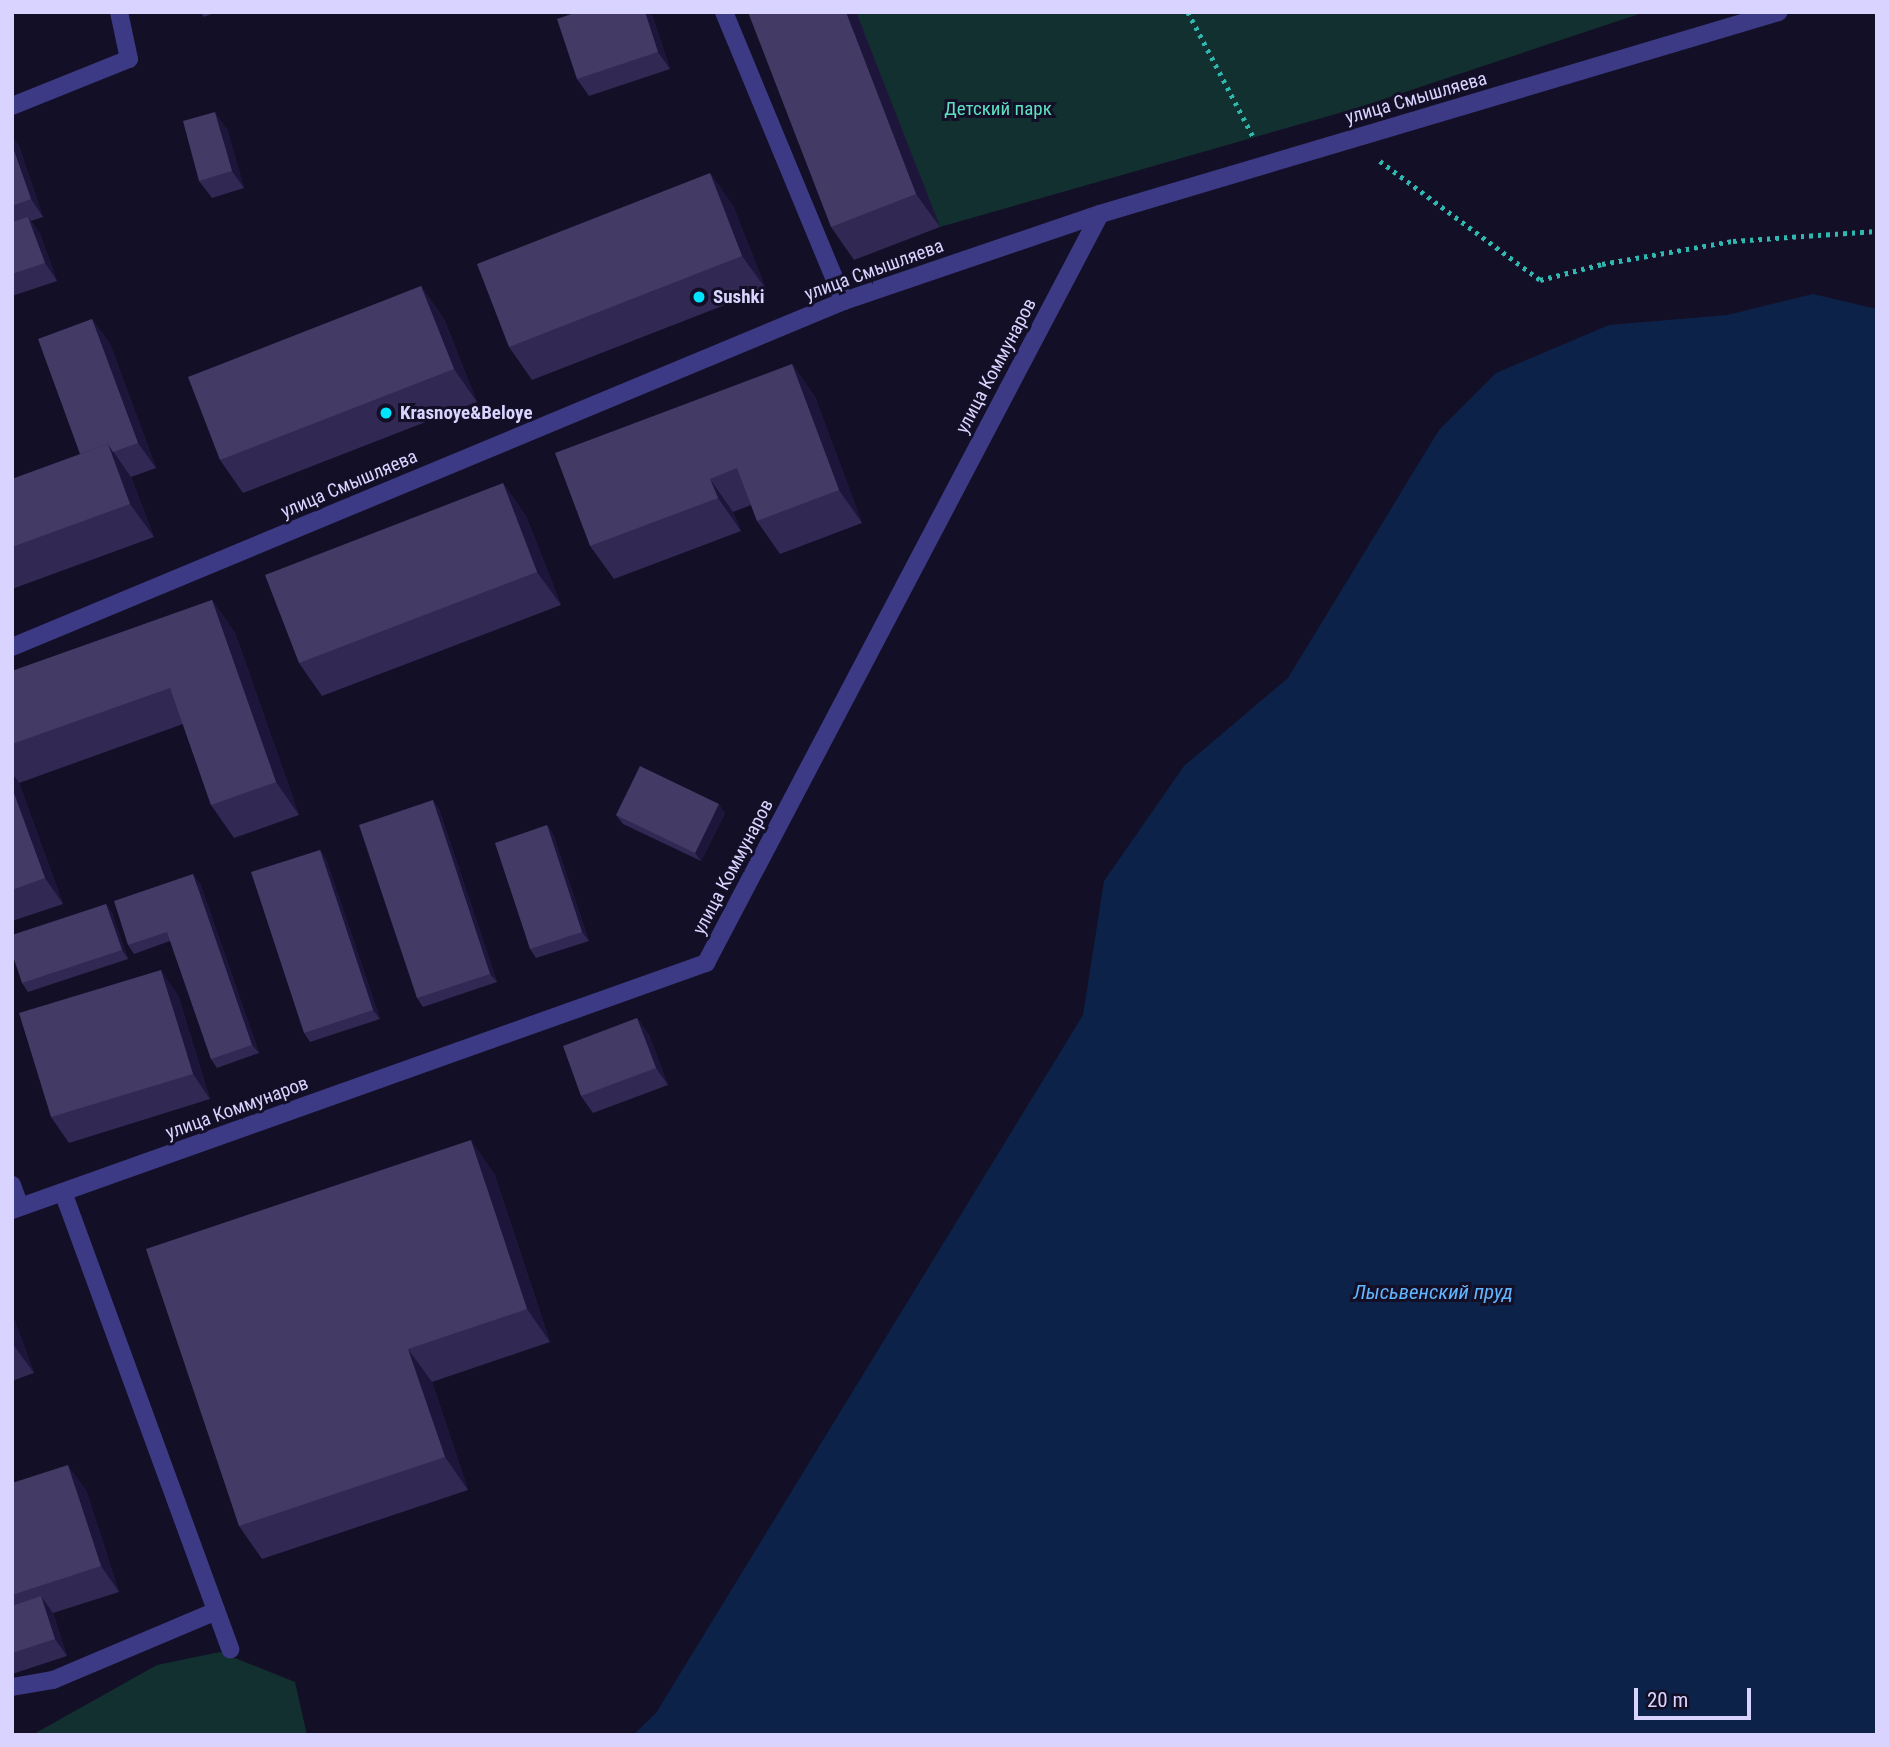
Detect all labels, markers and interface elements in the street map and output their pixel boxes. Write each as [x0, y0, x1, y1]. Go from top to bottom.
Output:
street label: улица Смышляева [1343, 67, 1489, 129]
park label: Детский парк [944, 98, 1052, 120]
street label: улица Смышляева [801, 234, 947, 306]
place label: Sushki [713, 286, 764, 308]
marker: Sushki [691, 289, 707, 305]
street label: улица Коммунаров [951, 294, 1041, 438]
place label: Krasnoye&Beloye [400, 402, 532, 424]
marker: Krasnoye&Beloye [378, 405, 394, 421]
street label: улица Смышляева [277, 445, 421, 523]
street label: улица Коммунаров [688, 795, 778, 939]
street label: улица Коммунаров [163, 1072, 311, 1144]
water label: Лысьвенский пруд [1353, 1279, 1513, 1305]
scale bar [1637, 1674, 1754, 1718]
text: 20 m [1647, 1688, 1688, 1712]

